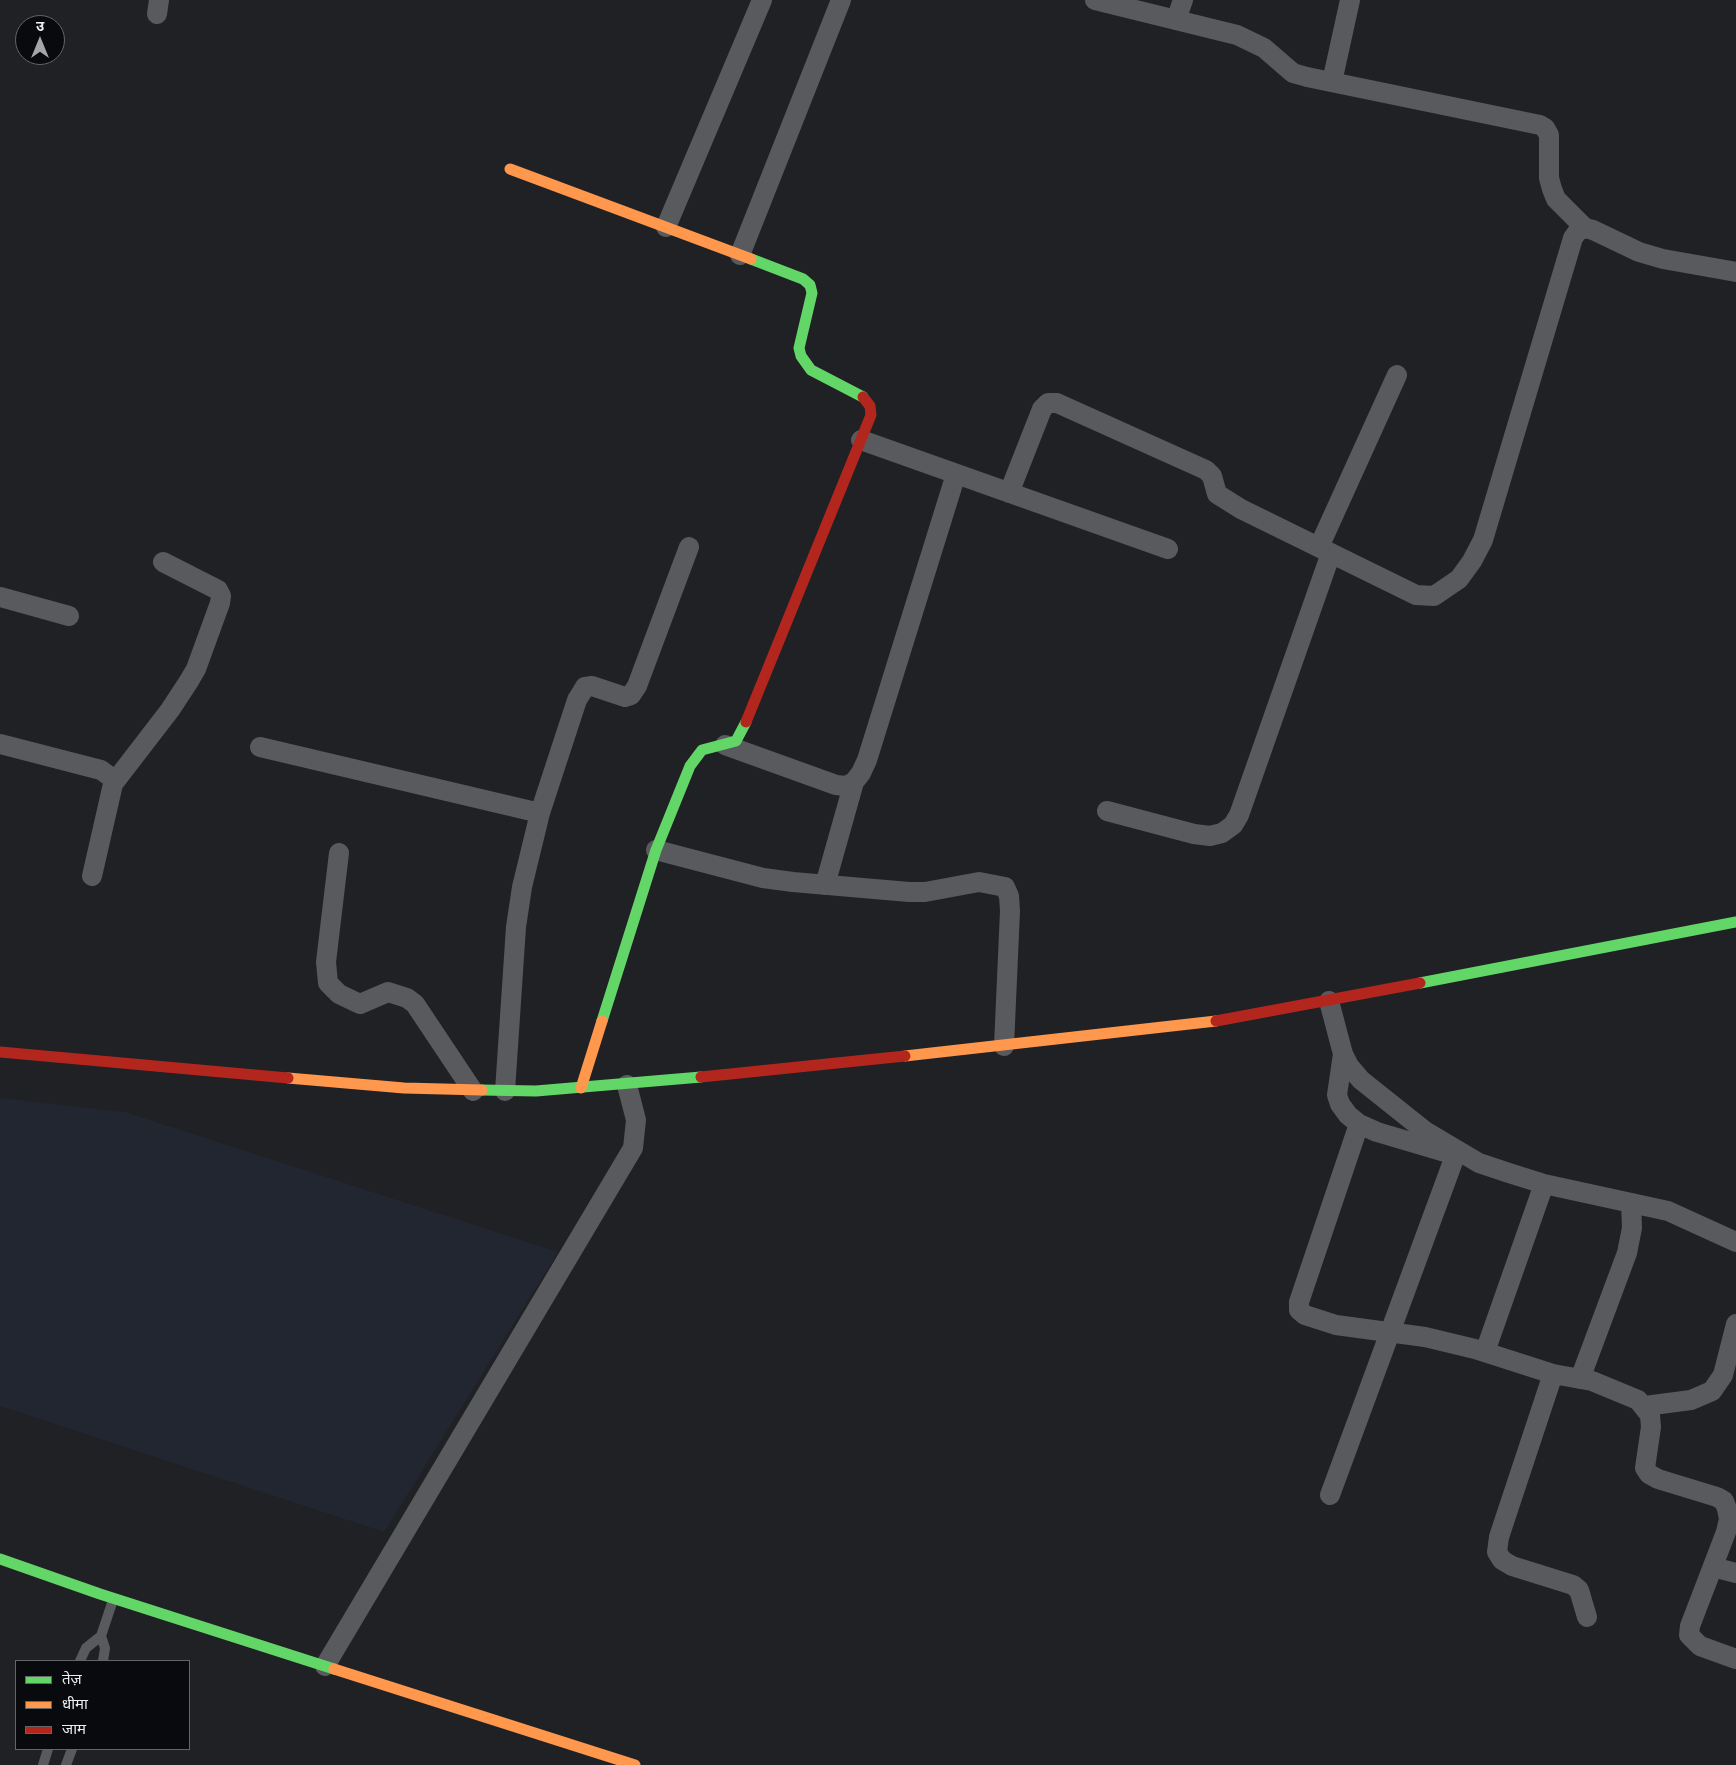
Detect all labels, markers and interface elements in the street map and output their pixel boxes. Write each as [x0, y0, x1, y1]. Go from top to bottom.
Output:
north arrow [15, 15, 65, 65]
text: उ [36, 17, 44, 35]
legend [15, 1660, 190, 1750]
text: तेज़ [62, 1669, 82, 1688]
text: धीमा [62, 1694, 88, 1713]
text: जाम [62, 1719, 86, 1738]

